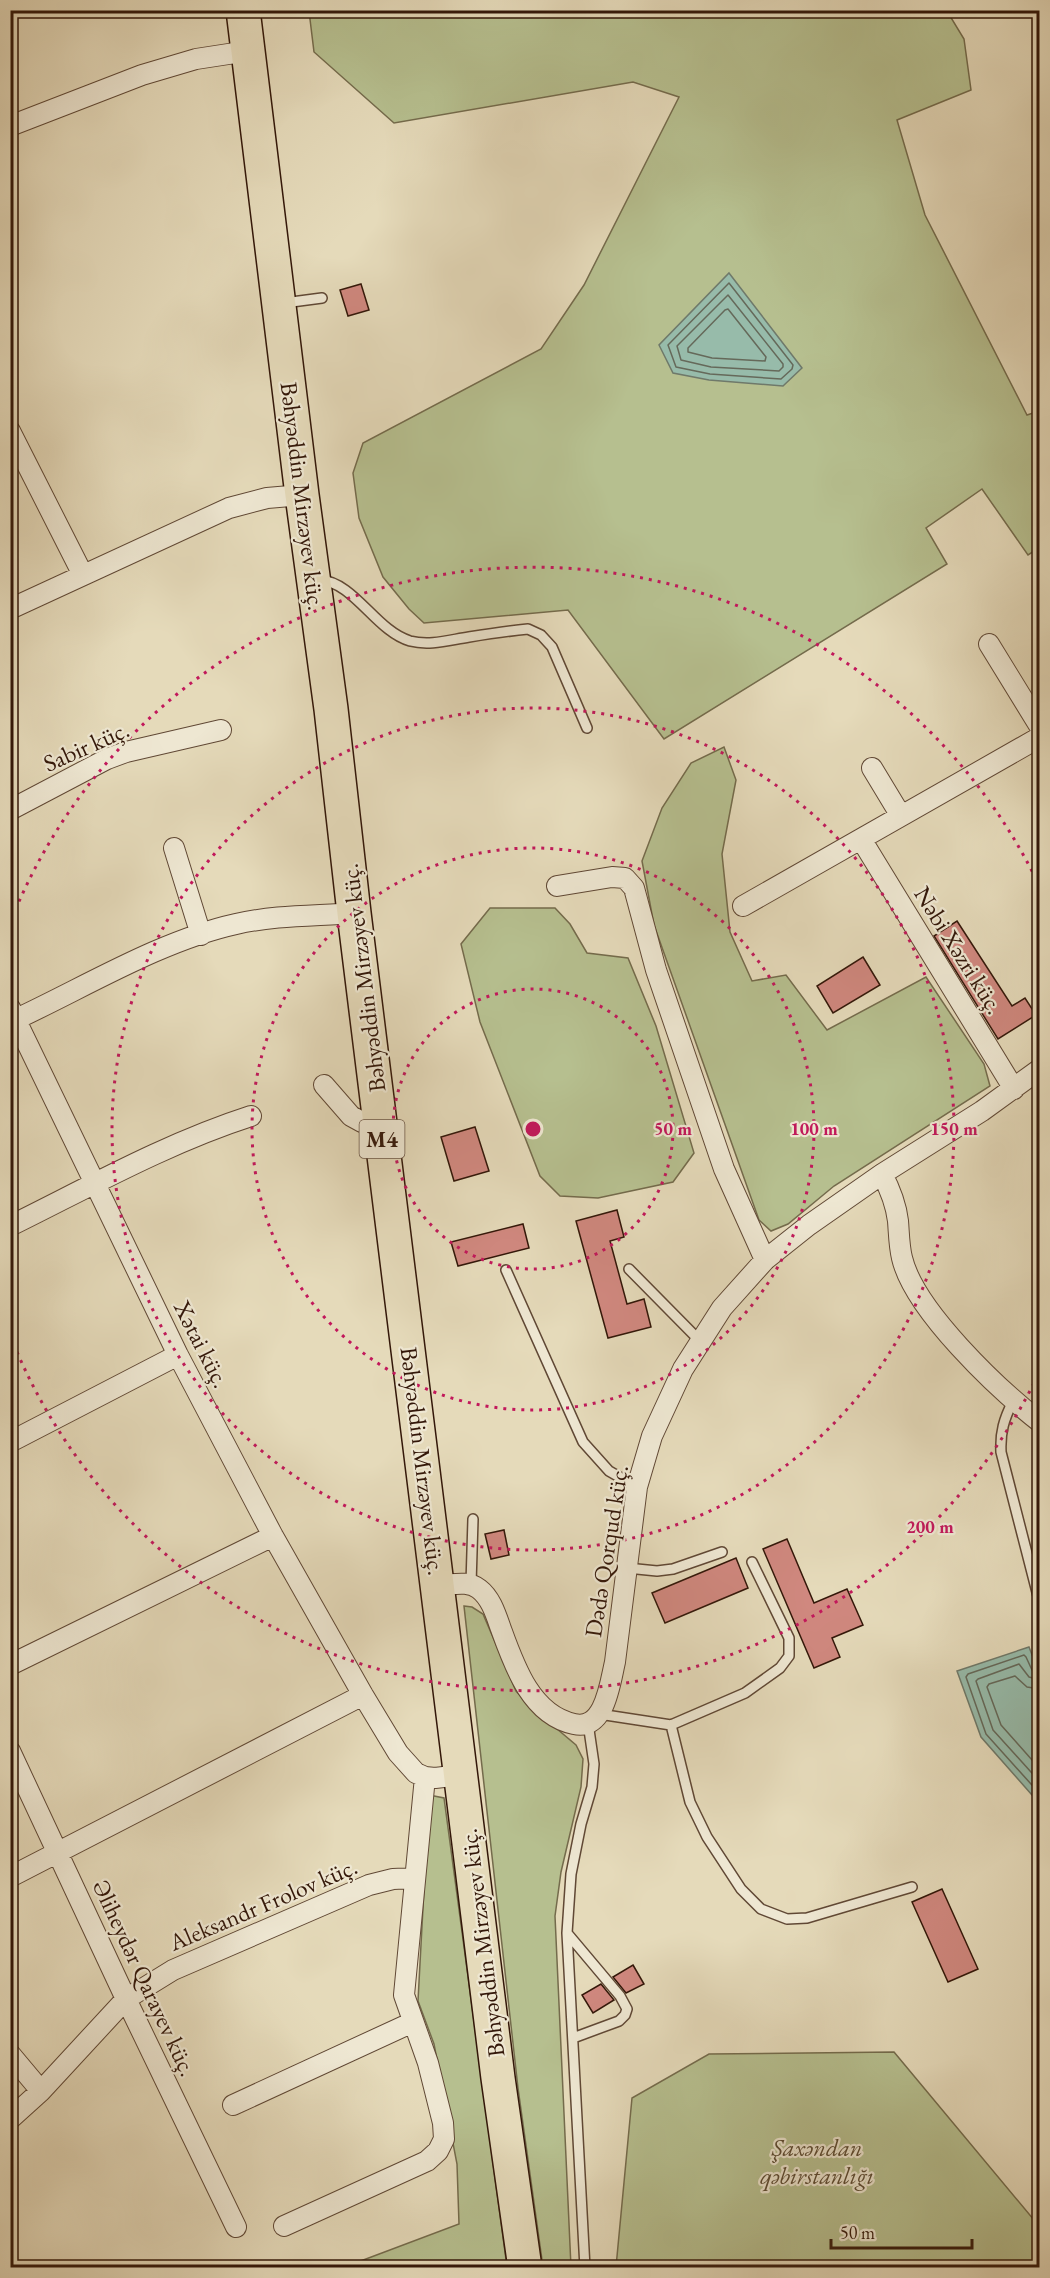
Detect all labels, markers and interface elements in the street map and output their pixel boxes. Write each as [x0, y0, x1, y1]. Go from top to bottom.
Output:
street label: Bəhyəddin Mirzəyev küç. [274, 380, 332, 612]
street label: Sabir küç. [38, 713, 134, 779]
street label: Bəhyəddin Mirzəyev küç. [334, 862, 392, 1094]
street label: Nəbi Xəzri küç. [907, 880, 1011, 1020]
text: 50 m [654, 1117, 692, 1140]
text: 100 m [790, 1117, 838, 1140]
text: 150 m [930, 1117, 978, 1140]
centre of rings [523, 1119, 543, 1139]
road number: M4 [360, 1120, 404, 1158]
street label: Xətai küç. [166, 1294, 237, 1393]
street label: Bəhyəddin Mirzəyev küç. [394, 1345, 452, 1577]
street label: Dədə Qorqud küç. [577, 1463, 635, 1639]
text: 200 m [906, 1515, 954, 1538]
street label: Bəhyəddin Mirzəyev küç. [453, 1827, 511, 2059]
street label: Aleksandr Frolov küç. [163, 1850, 362, 1958]
street label: Əliheydər Qarayev küç. [86, 1875, 204, 2081]
park label: Şaxəndan qəbirstanlığı [760, 2132, 874, 2192]
scale bar [831, 2212, 972, 2250]
text: 50 m [840, 2221, 875, 2244]

